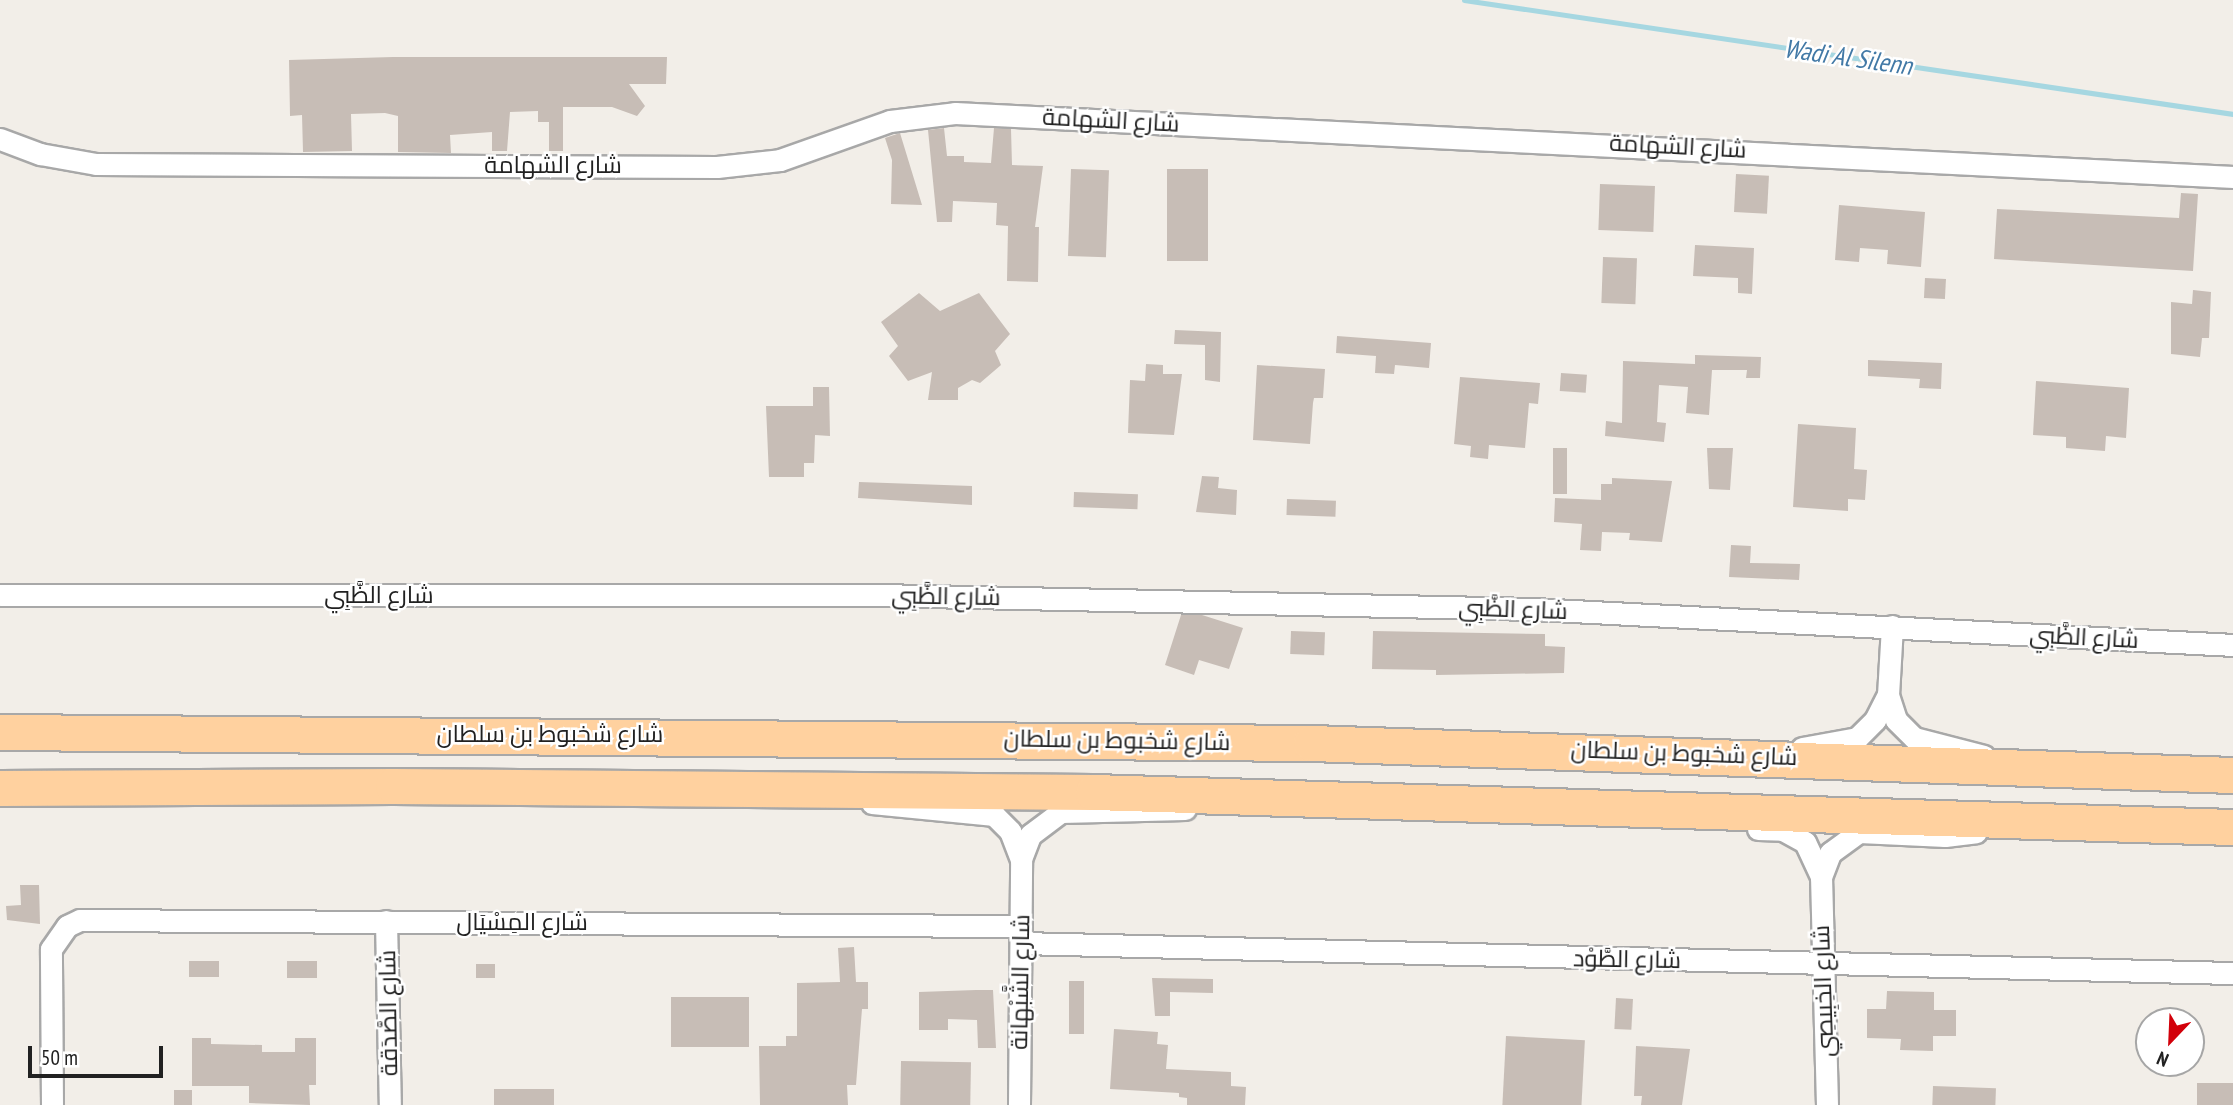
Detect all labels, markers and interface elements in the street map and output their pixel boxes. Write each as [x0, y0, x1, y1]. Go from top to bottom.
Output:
water label: Wadi Al Silenn [1782, 33, 1914, 81]
street label: شارع الشهامة [1042, 102, 1180, 138]
street label: شارع الشهامة [1609, 128, 1747, 164]
street label: شارع الشهامة [484, 151, 622, 179]
street label: شارع الظَّبِي [324, 581, 434, 609]
street label: شارع الظَّبِي [891, 581, 1001, 611]
street label: شارع الظَّبِي [1458, 593, 1568, 625]
street label: شارع الظَّبِي [2029, 620, 2139, 654]
street label: شارع شخبوط بن سلطان [437, 720, 663, 748]
street label: شارع شخبوط بن سلطان [1003, 724, 1231, 756]
street label: شارع شخبوط بن سلطان [1570, 735, 1798, 771]
street label: شارع المِسْيَال [456, 908, 588, 936]
street label: شارع الشَّبْهانة [1004, 914, 1036, 1050]
street label: شارع الخِبِيصِي [1806, 924, 1840, 1058]
street label: شارع الطَّوْد [1573, 944, 1681, 974]
street label: شارع الصَّدَقة [372, 950, 404, 1076]
north arrow [2135, 1007, 2205, 1077]
scale bar [32, 1032, 166, 1076]
text: 50 m [41, 1044, 78, 1071]
text: N [2153, 1046, 2172, 1073]

